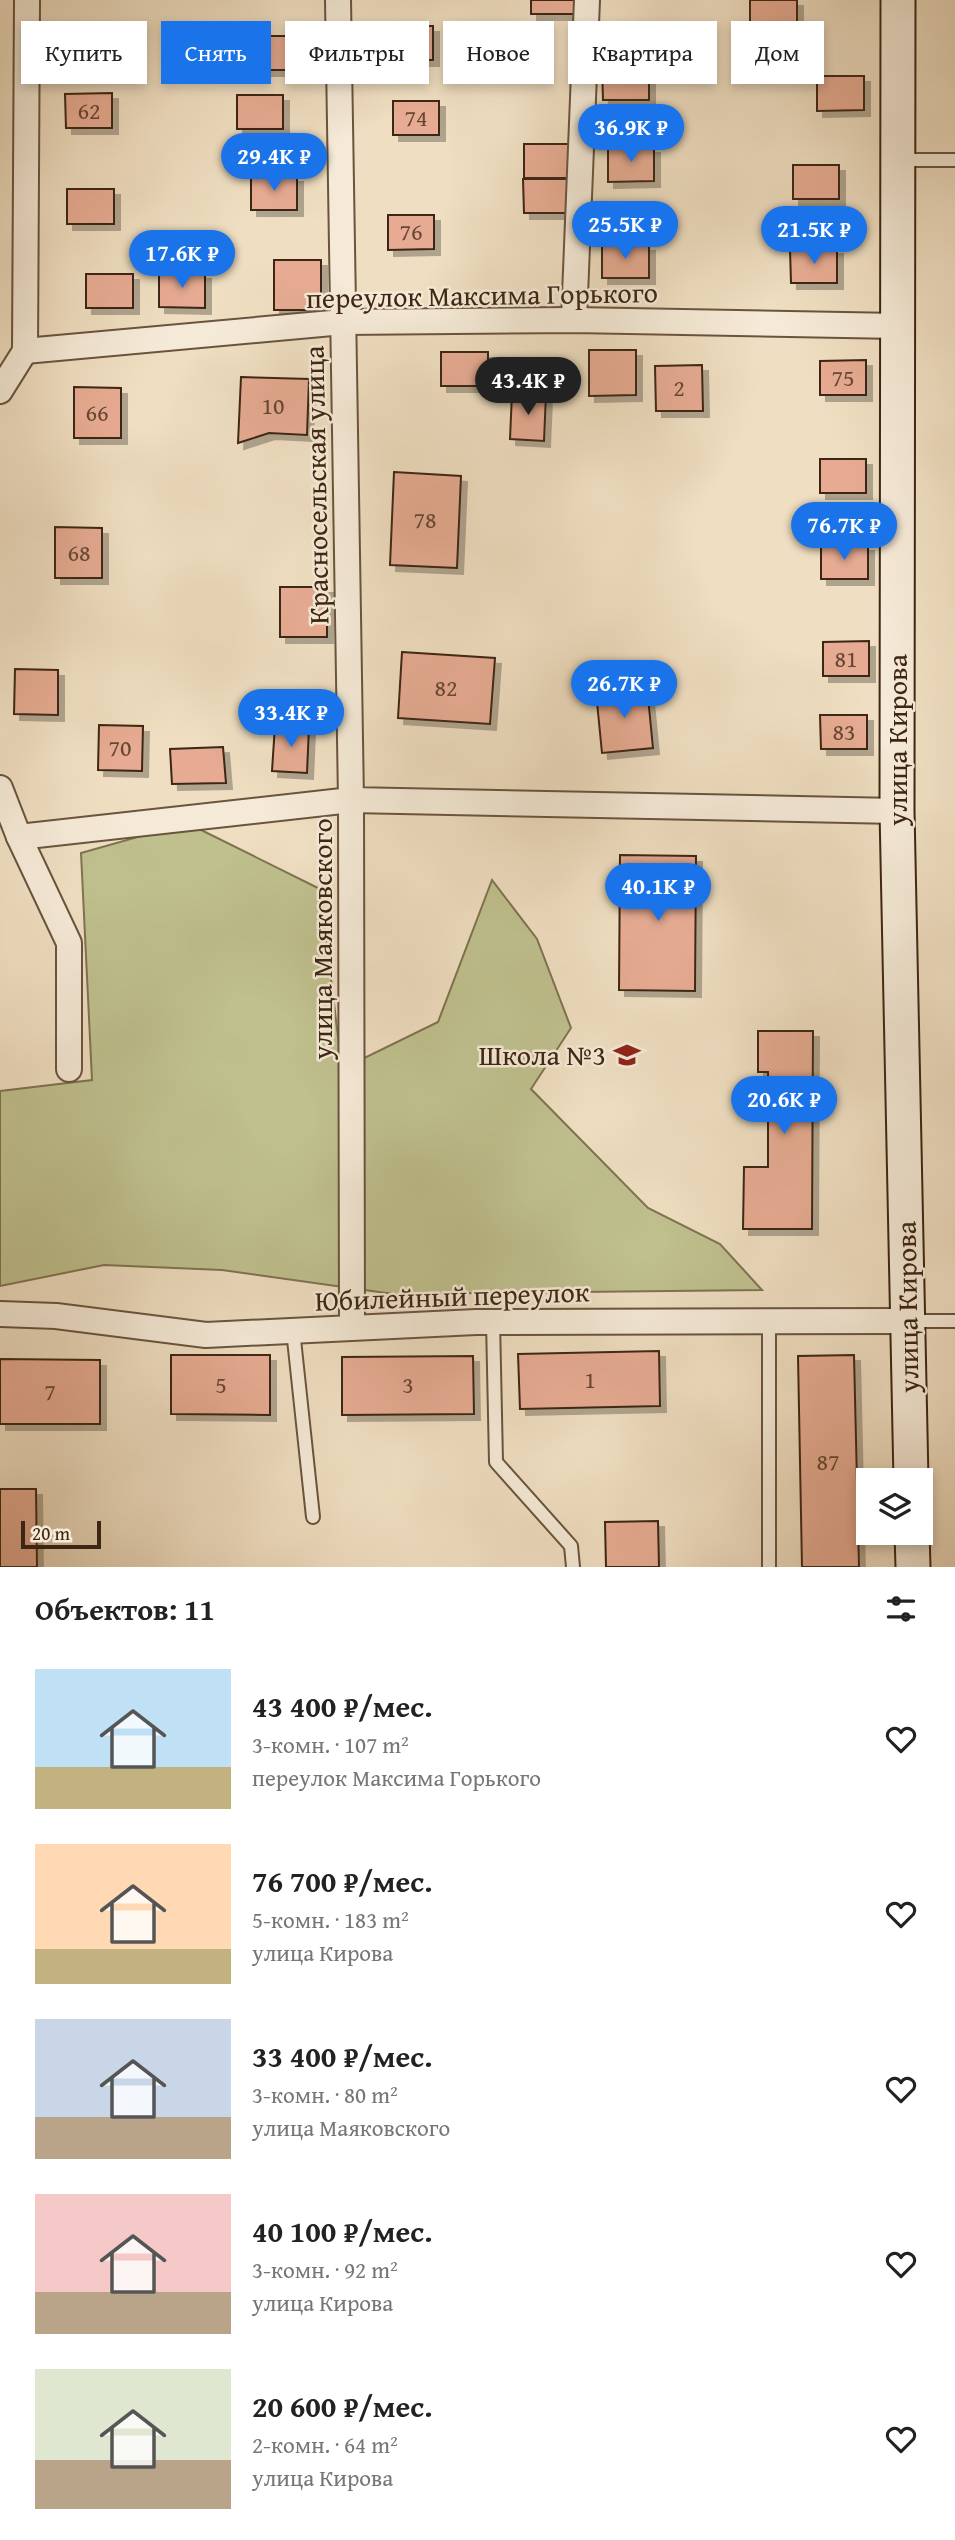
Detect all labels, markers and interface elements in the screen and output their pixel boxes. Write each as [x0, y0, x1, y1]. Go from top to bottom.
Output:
chip: Купить [21, 21, 147, 84]
chip: Снять [161, 21, 271, 84]
chip: Фильтры [285, 21, 429, 84]
chip: Новое [443, 21, 554, 84]
chip: Квартира [568, 21, 717, 84]
chip: Дом [731, 21, 824, 84]
house number: 62 [77, 93, 101, 128]
house number: 74 [404, 100, 428, 135]
pin: 36.9K ₽ [566, 104, 696, 164]
text: 36.9K ₽ [594, 110, 668, 143]
pin: 29.4K ₽ [209, 134, 339, 193]
text: 29.4K ₽ [237, 139, 311, 172]
pin: 25.5K ₽ [560, 202, 690, 261]
pin: 21.5K ₽ [749, 206, 879, 266]
text: 25.5K ₽ [588, 207, 662, 240]
text: 21.5K ₽ [777, 212, 851, 245]
house number: 76 [399, 214, 423, 249]
pin: 17.6K ₽ [117, 230, 247, 290]
text: 17.6K ₽ [145, 236, 219, 269]
street label: переулок Максима Горького [306, 271, 658, 318]
street label: Красносельская улица [293, 344, 338, 625]
pin: 43.4K ₽ [463, 358, 593, 417]
house number: 75 [831, 360, 855, 395]
text: 43.4K ₽ [491, 363, 565, 396]
house number: 2 [673, 370, 685, 405]
house number: 10 [261, 388, 285, 423]
house number: 66 [85, 395, 109, 430]
house number: 78 [413, 502, 437, 537]
pin: 76.7K ₽ [779, 503, 909, 562]
text: 76.7K ₽ [807, 508, 881, 541]
house number: 68 [67, 535, 91, 570]
house number: 81 [834, 641, 858, 676]
street label: улица Кирова [876, 653, 917, 827]
pin: 26.7K ₽ [559, 660, 689, 720]
text: 26.7K ₽ [587, 666, 661, 699]
house number: 82 [434, 670, 458, 705]
pin: 33.4K ₽ [226, 690, 356, 749]
text: 33.4K ₽ [254, 695, 328, 728]
house number: 83 [832, 714, 856, 749]
house number: 70 [108, 730, 132, 765]
street label: улица Маяковского [301, 818, 342, 1061]
pin: 40.1K ₽ [593, 864, 723, 923]
text: 40.1K ₽ [621, 869, 695, 902]
place label: Школа №3 [479, 1034, 606, 1075]
school or university icon: Школа №3 [612, 1040, 642, 1070]
pin: 20.6K ₽ [719, 1076, 849, 1136]
text: 20.6K ₽ [747, 1082, 821, 1115]
street label: улица Кирова [884, 1220, 929, 1394]
street label: Юбилейный переулок [314, 1270, 590, 1321]
house number: 1 [584, 1362, 596, 1397]
house number: 5 [215, 1367, 227, 1402]
house number: 3 [402, 1367, 414, 1402]
house number: 7 [44, 1374, 56, 1409]
house number: 87 [816, 1444, 840, 1479]
map controls [856, 1468, 933, 1545]
button: layers [856, 1468, 933, 1545]
scale bar [21, 1518, 102, 1550]
text: 20 m [32, 1519, 70, 1547]
text: Объектов: 11 [35, 1587, 215, 1631]
icon: filters [882, 1590, 920, 1628]
text: 43 400 ₽/мес. [252, 1684, 433, 1728]
icon: home [91, 1697, 175, 1781]
icon: heart [882, 1720, 920, 1758]
text: 3-комн. · 107 m² [252, 1728, 409, 1761]
text: переулок Максима Горького [252, 1761, 541, 1794]
text: 76 700 ₽/мес. [252, 1859, 433, 1903]
icon: home [91, 1872, 175, 1956]
icon: heart [882, 1895, 920, 1933]
text: 5-комн. · 183 m² [252, 1903, 409, 1936]
text: улица Кирова [252, 1936, 393, 1969]
text: 33 400 ₽/мес. [252, 2034, 433, 2078]
icon: home [91, 2047, 175, 2131]
icon: heart [882, 2070, 920, 2108]
text: 3-комн. · 80 m² [252, 2078, 398, 2111]
text: улица Маяковского [252, 2111, 450, 2144]
text: 40 100 ₽/мес. [252, 2209, 433, 2253]
icon: home [91, 2222, 175, 2306]
icon: heart [882, 2245, 920, 2283]
text: 3-комн. · 92 m² [252, 2253, 398, 2286]
text: улица Кирова [252, 2286, 393, 2319]
text: 20 600 ₽/мес. [252, 2384, 433, 2428]
icon: home [91, 2397, 175, 2481]
icon: heart [882, 2420, 920, 2458]
text: 2-комн. · 64 m² [252, 2428, 398, 2461]
text: улица Кирова [252, 2461, 393, 2494]

